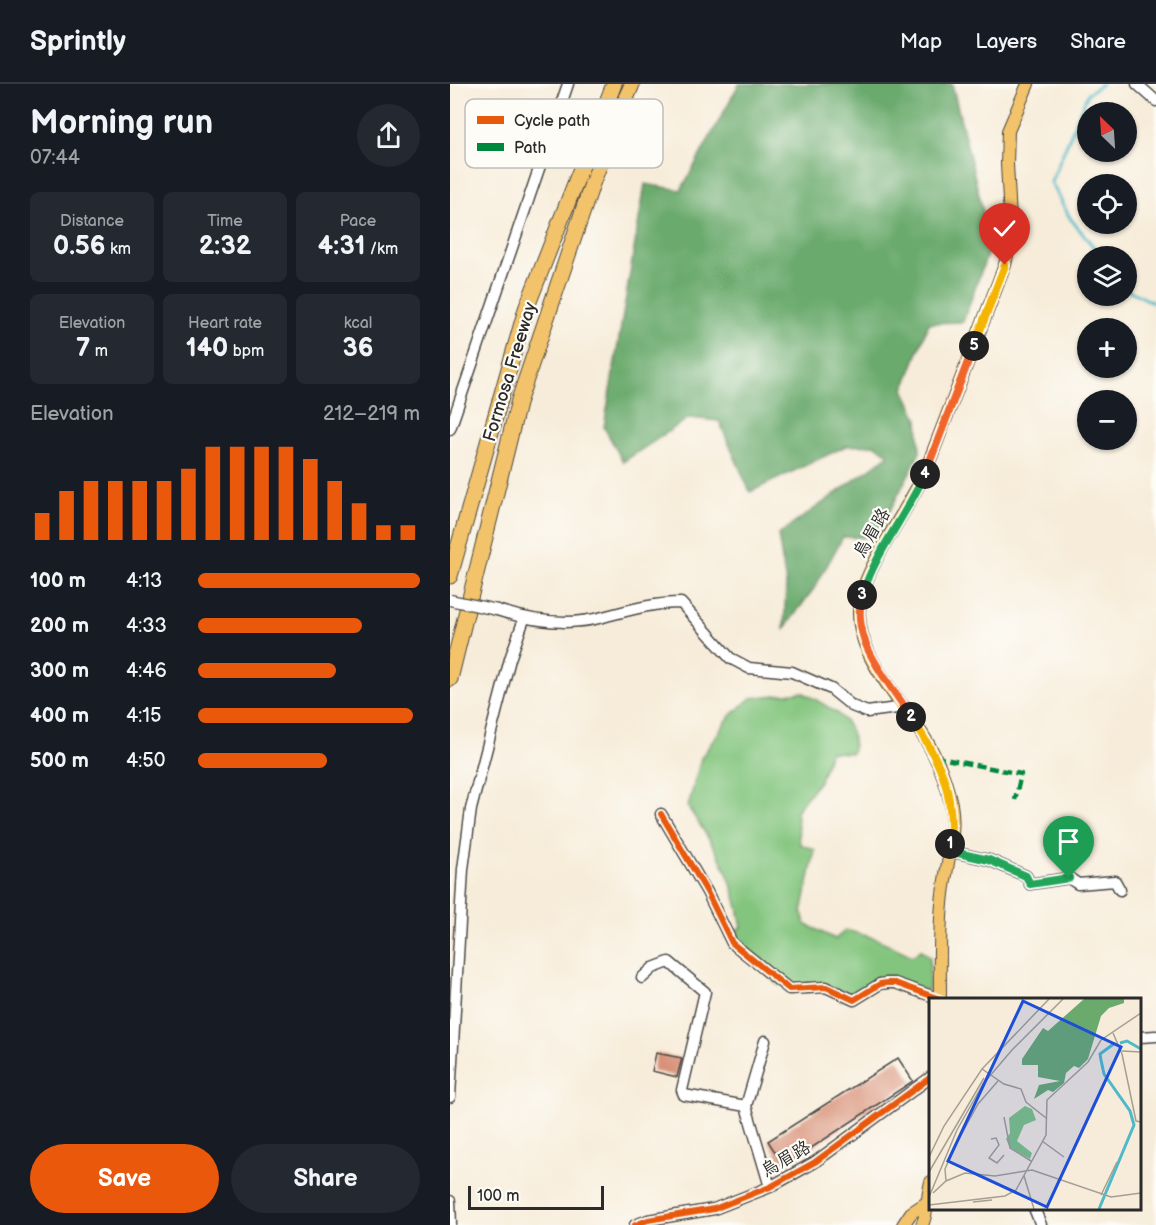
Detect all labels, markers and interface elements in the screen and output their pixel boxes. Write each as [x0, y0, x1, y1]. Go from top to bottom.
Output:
text: Sprintly [30, 25, 126, 58]
text: Map [900, 29, 942, 54]
text: Layers [975, 29, 1037, 54]
text: Share [1070, 29, 1126, 54]
legend [465, 99, 663, 168]
north arrow [1077, 102, 1137, 162]
map controls [1077, 102, 1137, 450]
text: Morning run [30, 103, 213, 143]
button: share [357, 104, 420, 167]
text: Cycle path [514, 112, 590, 131]
text: Path [514, 139, 546, 158]
text: 07:44 [30, 146, 80, 170]
button: locate [1077, 174, 1137, 234]
pin [979, 203, 1030, 265]
text: Distance [60, 212, 124, 231]
text: Time [207, 212, 243, 231]
text: Pace [340, 212, 376, 231]
icon: check [988, 212, 1021, 245]
text: 0.56 [53, 231, 106, 262]
text: 2:32 [199, 231, 251, 262]
text: 4:31 [318, 231, 366, 262]
text: km [106, 240, 131, 259]
text: /km [366, 240, 398, 259]
button: layers [1077, 246, 1137, 306]
street label: Formosa Freeway [479, 299, 541, 444]
text: Elevation [59, 314, 125, 333]
text: Heart rate [188, 314, 262, 333]
text: kcal [344, 314, 372, 333]
button: + [1077, 318, 1137, 378]
pin: 5 [959, 331, 989, 361]
text: 7 [76, 333, 90, 364]
text: 140 [186, 333, 228, 364]
text: 36 [343, 333, 373, 364]
text: 5 [969, 336, 979, 355]
text: m [90, 342, 108, 361]
text: bpm [228, 342, 264, 361]
button: − [1077, 390, 1137, 450]
text: Elevation [30, 402, 113, 426]
text: 212–219 m [323, 402, 420, 426]
pin: 4 [910, 459, 940, 489]
text: 4 [920, 464, 930, 483]
street label: 烏眉路 [849, 504, 895, 562]
text: 100 m [30, 569, 86, 593]
text: 4:13 [126, 569, 162, 593]
pin: 3 [847, 580, 877, 610]
text: 3 [857, 585, 867, 604]
text: 200 m [30, 614, 89, 638]
text: 4:33 [126, 614, 167, 638]
text: 300 m [30, 659, 89, 683]
text: 4:46 [126, 659, 167, 683]
pin: 2 [896, 702, 926, 732]
text: 400 m [30, 704, 89, 728]
text: 4:15 [126, 704, 161, 728]
text: 2 [906, 707, 916, 726]
text: 500 m [30, 749, 89, 773]
text: 4:50 [126, 749, 165, 773]
pin [1043, 816, 1094, 878]
icon: arrive [1052, 825, 1085, 858]
pin: 1 [935, 829, 965, 859]
text: 1 [947, 834, 953, 853]
inset map [929, 998, 1141, 1210]
street label: 烏眉路 [757, 1136, 815, 1182]
button: Save [30, 1144, 219, 1213]
button: Share [231, 1144, 420, 1213]
scale bar [468, 1183, 604, 1210]
text: 100 m [477, 1187, 520, 1206]

